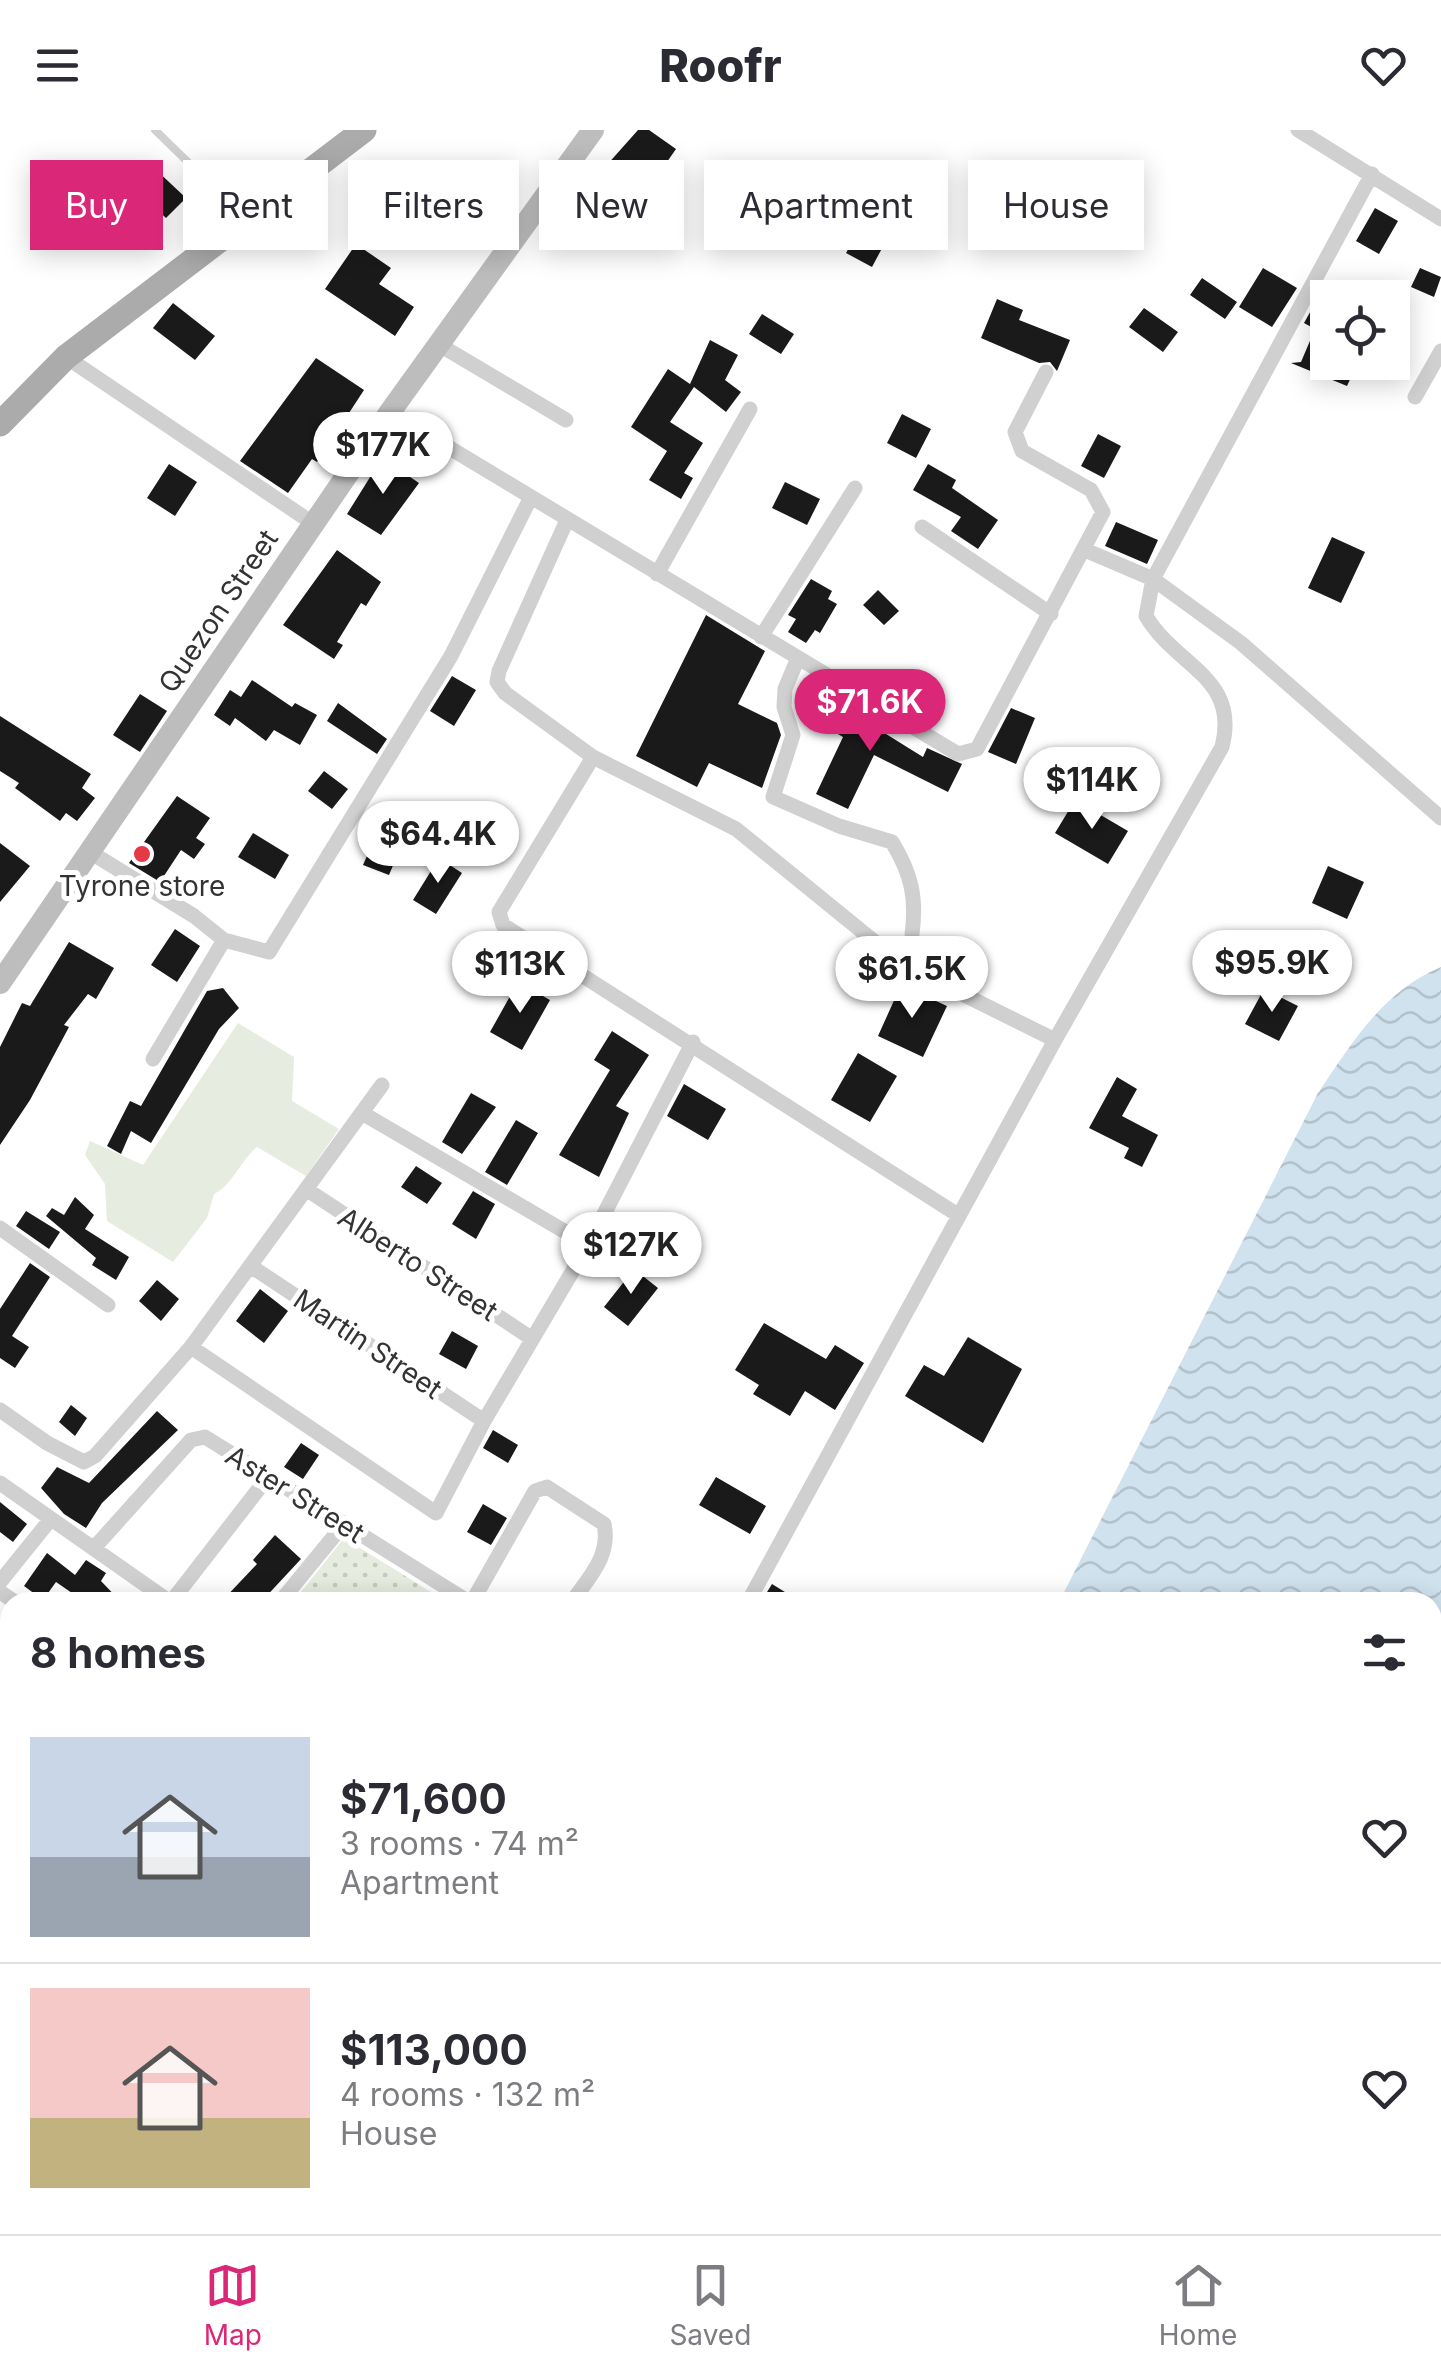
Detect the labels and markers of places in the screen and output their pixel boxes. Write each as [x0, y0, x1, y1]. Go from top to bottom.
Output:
pin: $177K [313, 412, 453, 497]
pin: $71.6K [789, 669, 951, 754]
pin: $114K [1022, 747, 1162, 832]
pin: $64.4K [357, 801, 519, 886]
marker: Tyrone store [131, 843, 153, 865]
place label: Tyrone store [59, 869, 225, 903]
pin: $95.9K [1191, 930, 1353, 1015]
pin: $113K [450, 931, 590, 1016]
pin: $61.5K [831, 936, 993, 1021]
pin: $127K [561, 1212, 701, 1297]

